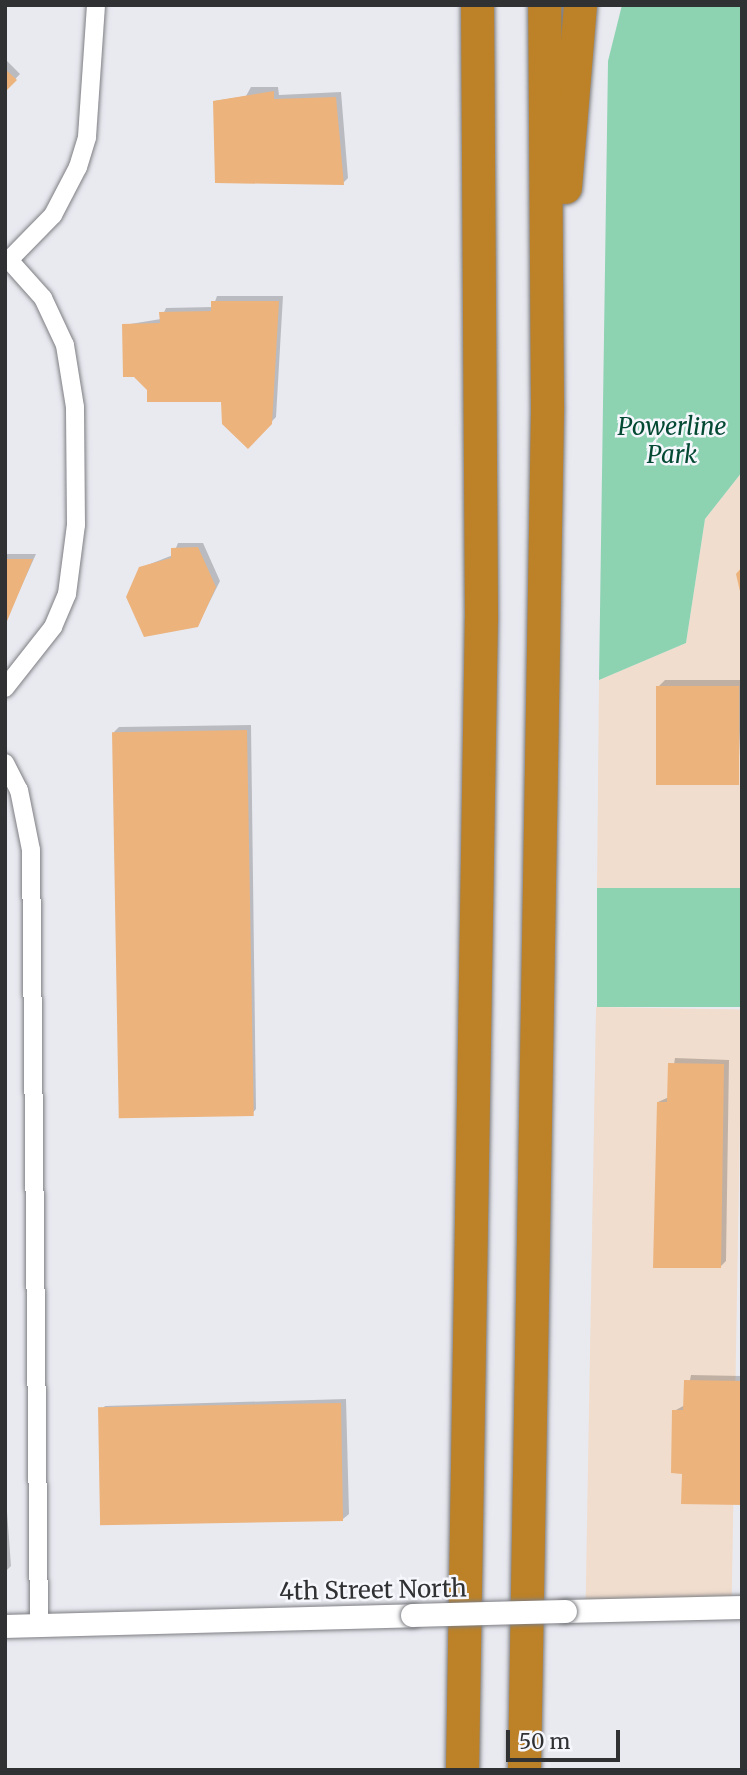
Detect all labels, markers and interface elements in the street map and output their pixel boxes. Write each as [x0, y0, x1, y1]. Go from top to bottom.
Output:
park label: Powerline Park [617, 413, 727, 469]
street label: 4th Street North [279, 1574, 467, 1606]
scale bar [509, 1716, 623, 1760]
text: 50 m [519, 1728, 570, 1755]

